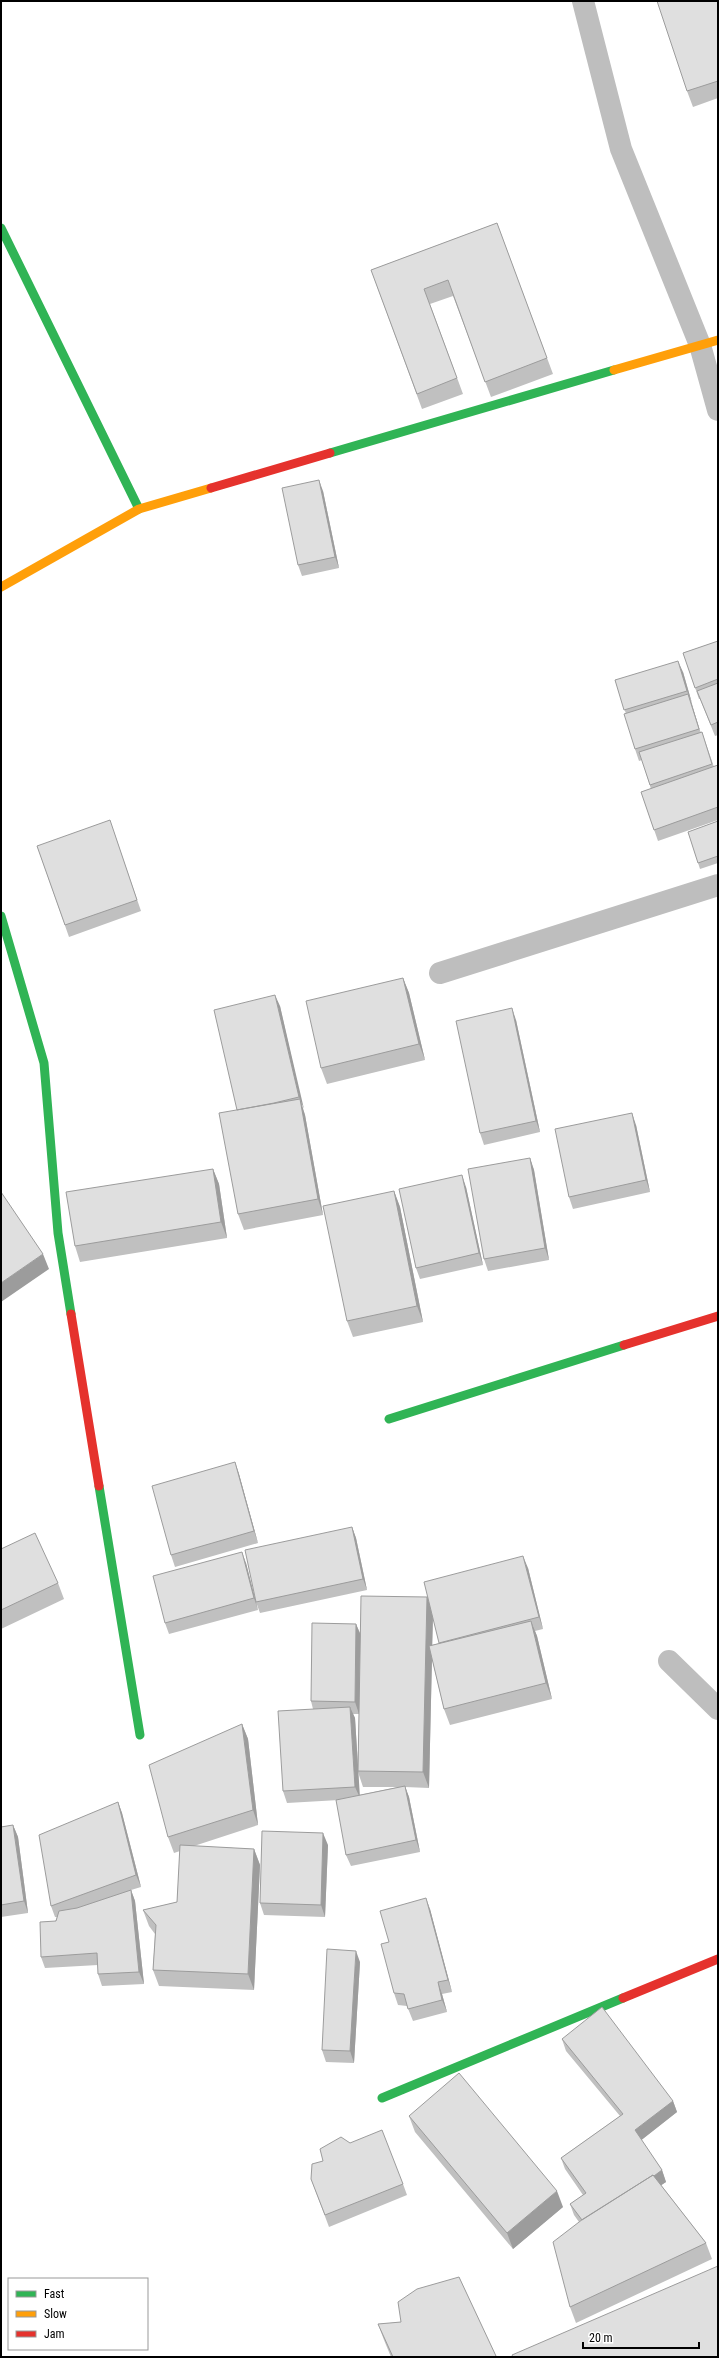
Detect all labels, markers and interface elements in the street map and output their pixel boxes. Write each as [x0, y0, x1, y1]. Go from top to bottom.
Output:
legend [8, 2278, 148, 2350]
text: Fast [44, 2287, 65, 2301]
text: Slow [44, 2307, 67, 2321]
scale bar [583, 2324, 699, 2350]
text: Jam [44, 2327, 65, 2341]
text: 20 m [589, 2331, 613, 2345]

